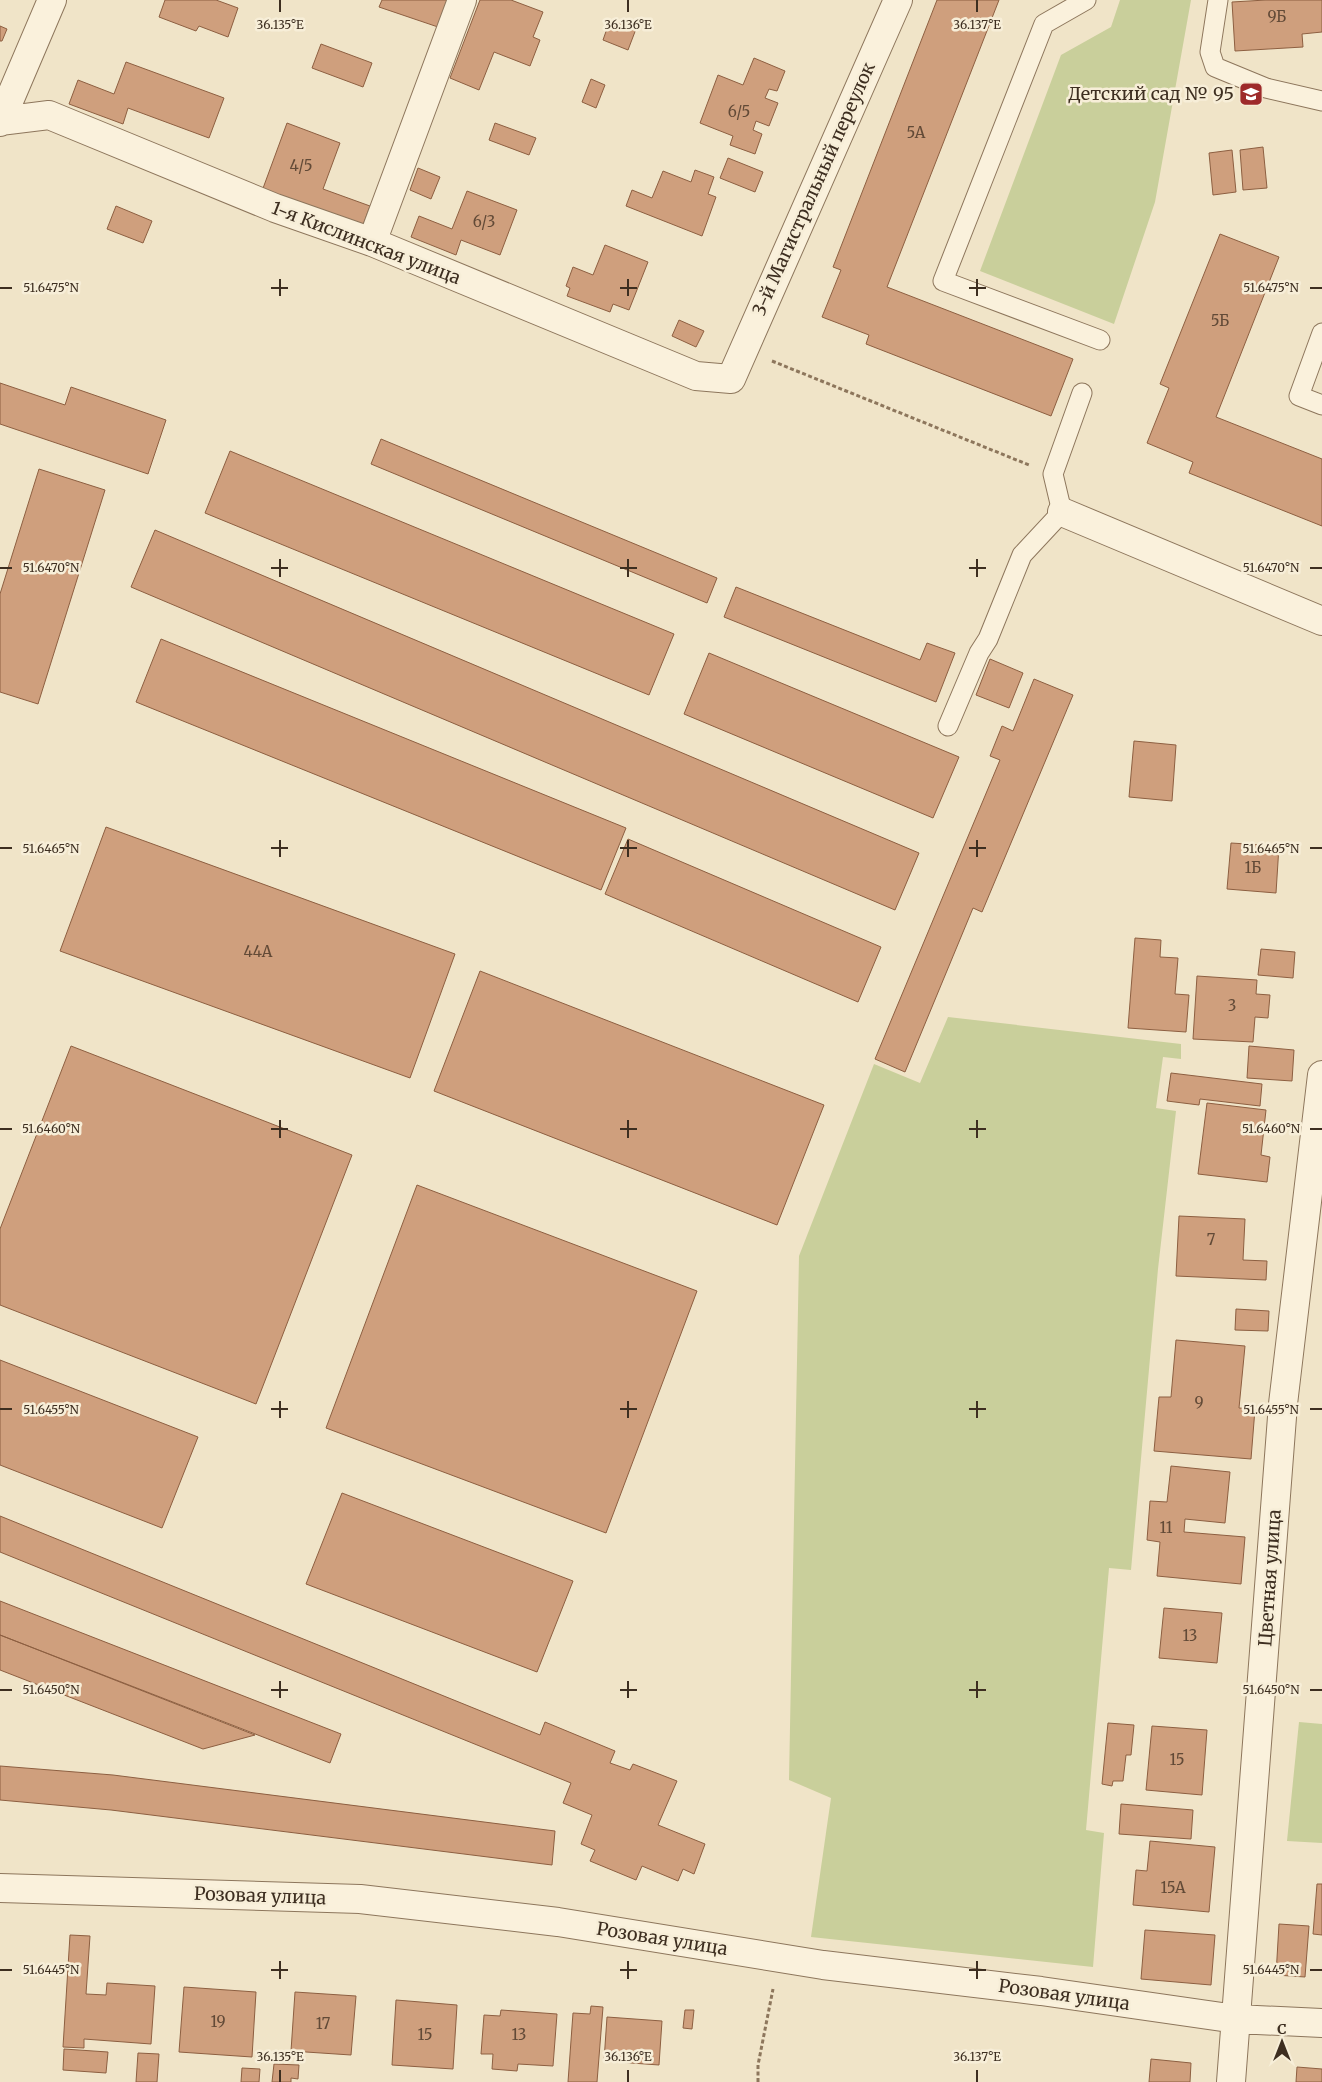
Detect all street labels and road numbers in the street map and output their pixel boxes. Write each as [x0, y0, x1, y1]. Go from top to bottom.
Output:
street label: 3-й Магистральный переулок [747, 58, 880, 319]
street label: 1-я Кислинская улица [268, 196, 464, 289]
street label: Цветная улица [1253, 1508, 1286, 1647]
street label: Розовая улица [193, 1882, 327, 1909]
street label: Розовая улица [595, 1917, 730, 1960]
street label: Розовая улица [997, 1974, 1132, 2015]

